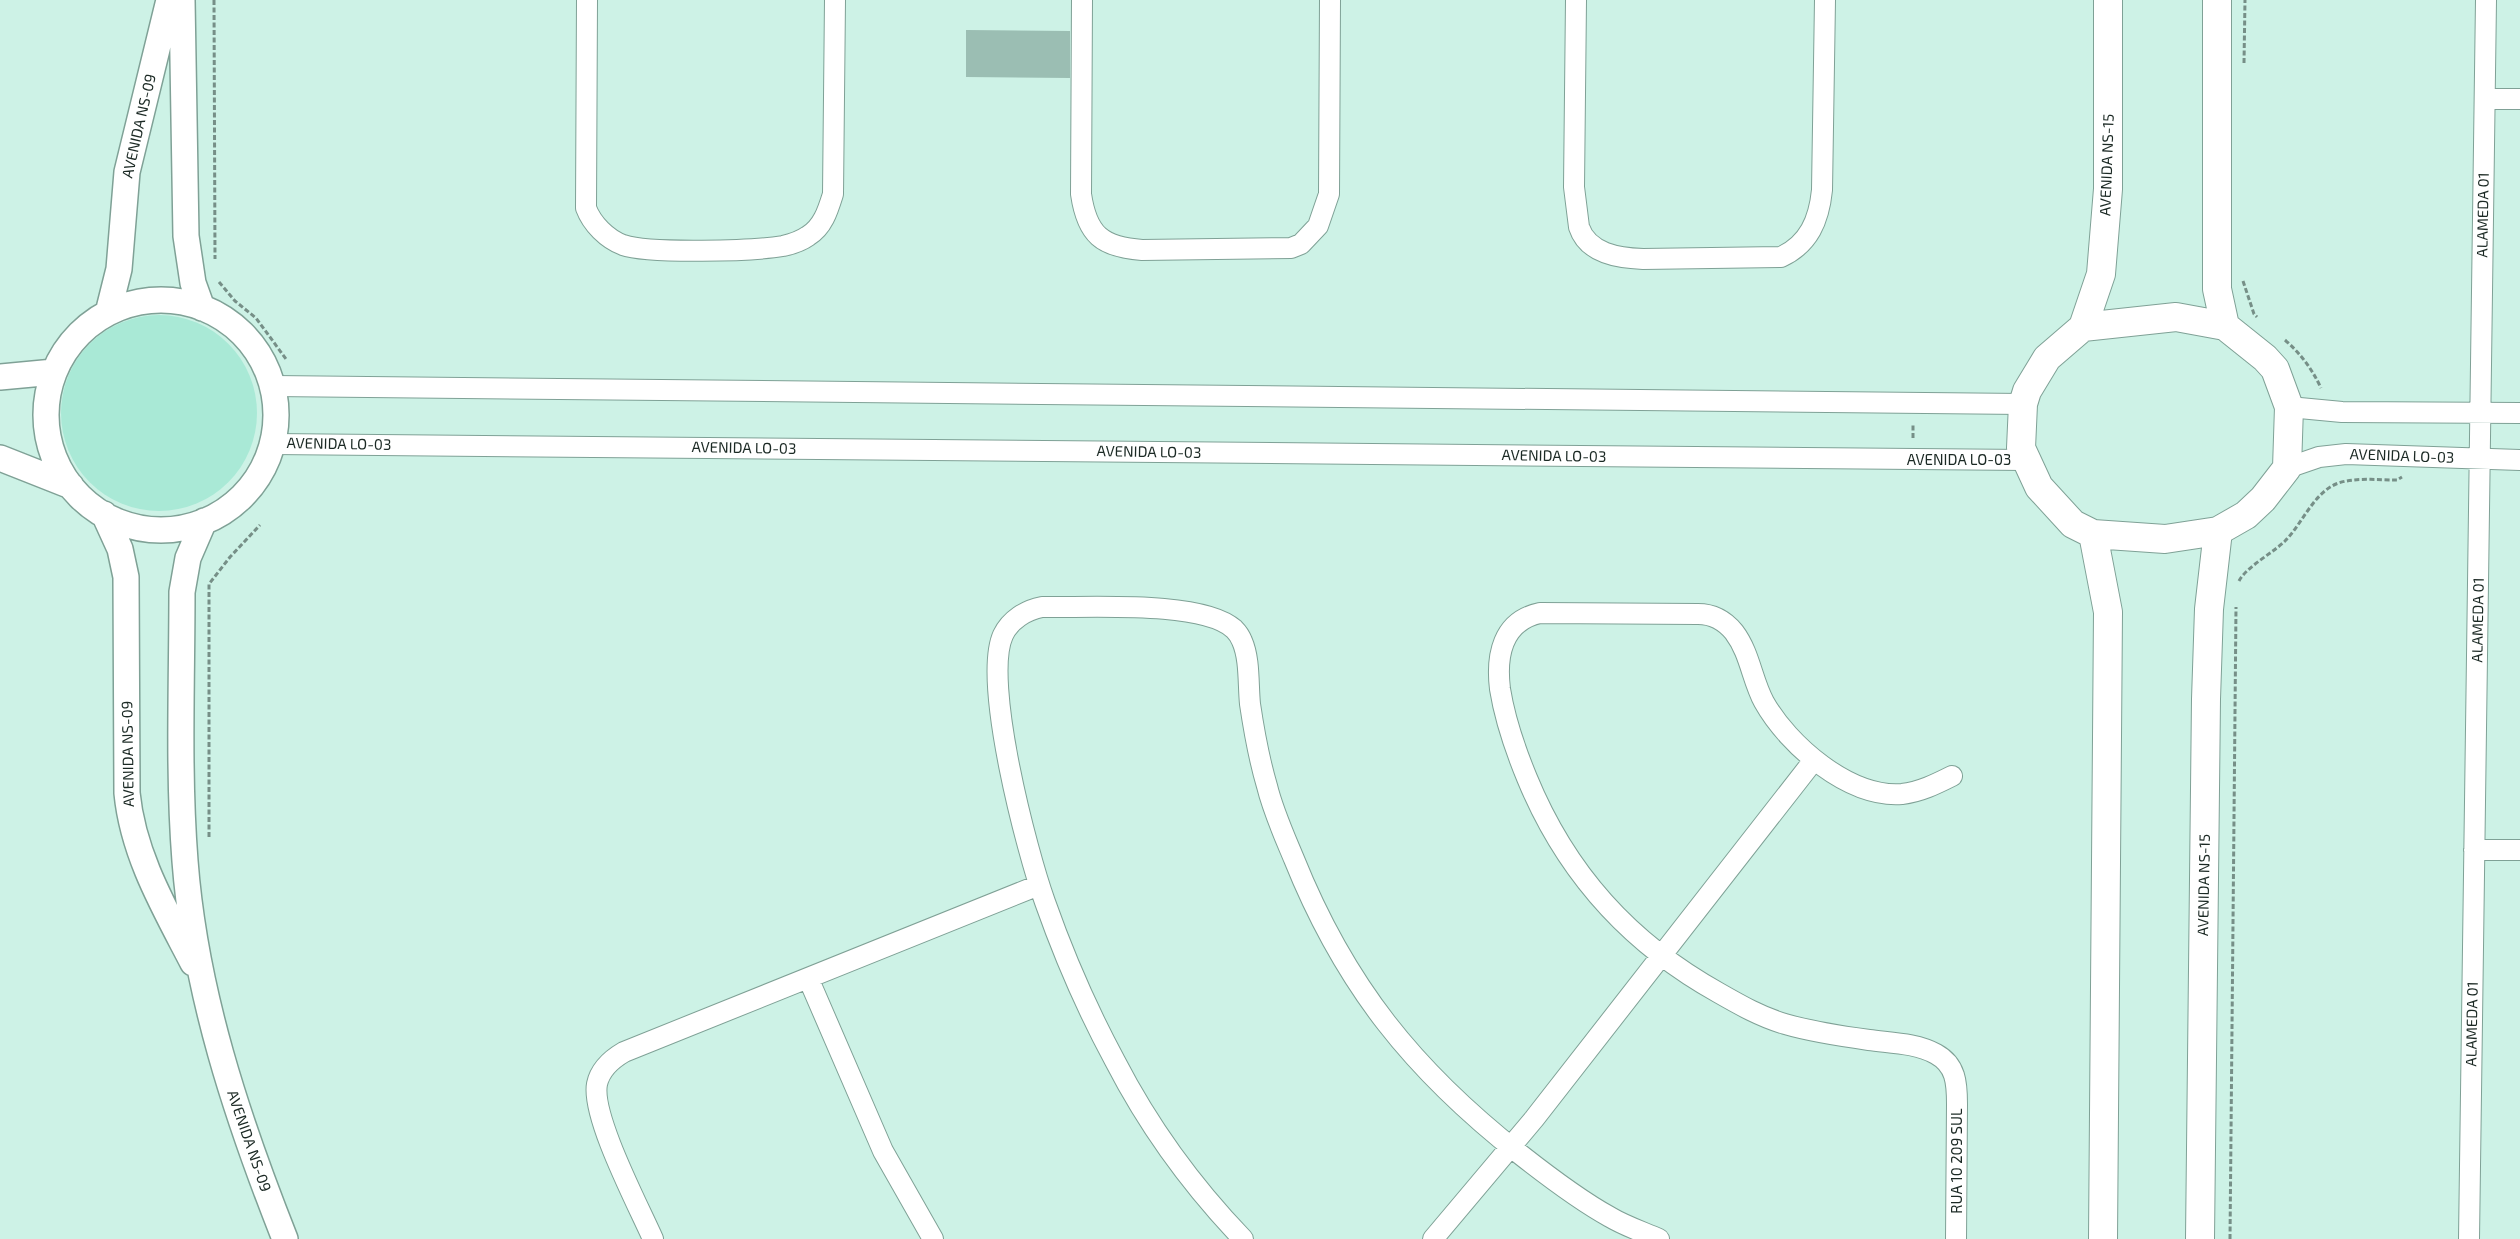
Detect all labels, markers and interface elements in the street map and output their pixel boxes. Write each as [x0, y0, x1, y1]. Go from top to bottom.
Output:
street label: AVENIDA NS-09 [117, 72, 159, 180]
street label: AVENIDA NS-15 [2095, 114, 2117, 216]
street label: ALAMEDA 01 [2472, 172, 2492, 258]
street label: AVENIDA LO-03 [287, 433, 392, 453]
street label: AVENIDA LO-03 [692, 437, 797, 457]
street label: AVENIDA LO-03 [1097, 441, 1202, 461]
street label: AVENIDA LO-03 [2349, 444, 2455, 466]
street label: AVENIDA LO-03 [1502, 445, 1607, 465]
street label: AVENIDA LO-03 [1907, 450, 2011, 468]
street label: ALAMEDA 01 [2467, 577, 2487, 663]
street label: AVENIDA NS-09 [117, 701, 137, 807]
street label: AVENIDA NS-15 [2193, 834, 2213, 936]
street label: ALAMEDA 01 [2461, 981, 2481, 1067]
street label: AVENIDA NS-09 [224, 1087, 276, 1194]
street label: RUA 10 209 SUL [1947, 1108, 1965, 1214]

